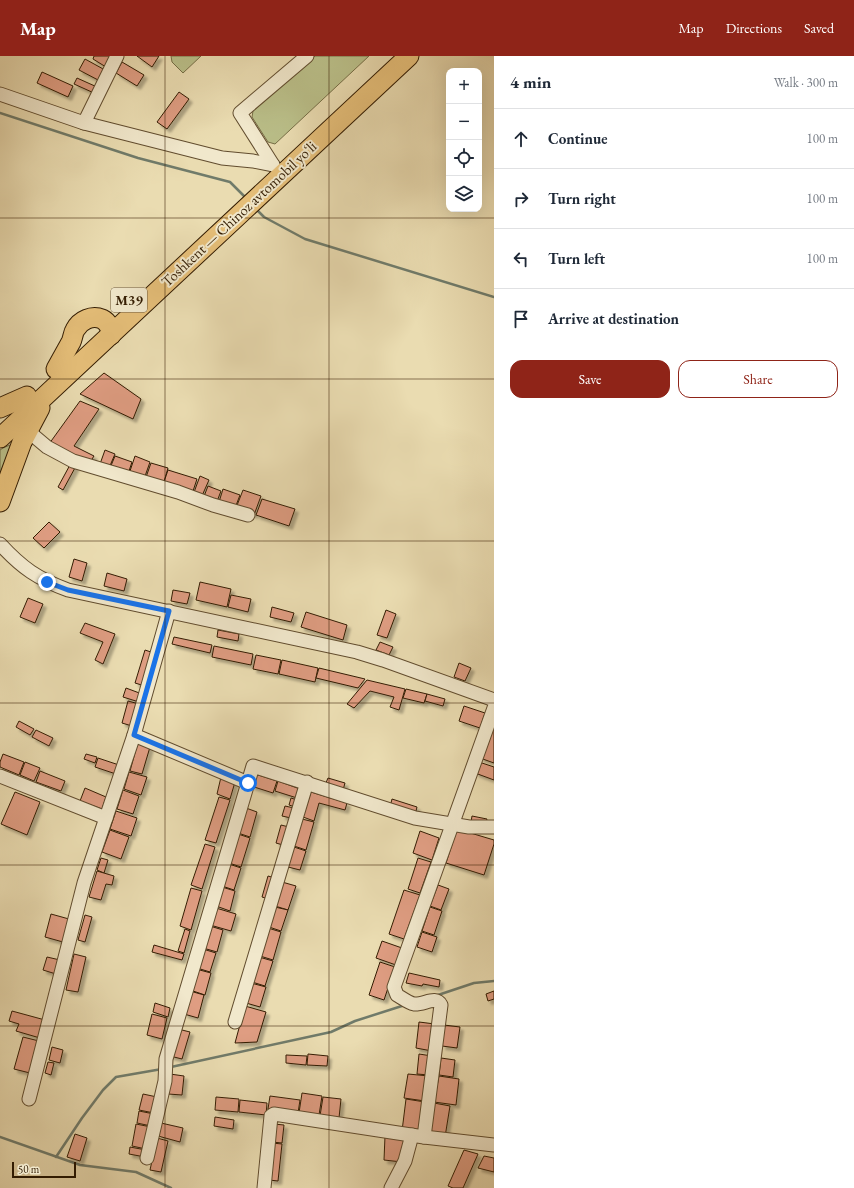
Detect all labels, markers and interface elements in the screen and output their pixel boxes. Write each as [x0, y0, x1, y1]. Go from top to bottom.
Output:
text: Map [20, 16, 56, 41]
text: Map [678, 19, 704, 37]
text: Directions [726, 19, 782, 37]
text: Saved [804, 19, 834, 37]
map controls [446, 68, 482, 212]
button: + [446, 68, 482, 104]
text: 4 min [510, 71, 551, 93]
text: Walk · 300 m [774, 74, 838, 91]
button: − [446, 104, 482, 140]
icon: ahead [510, 128, 532, 150]
text: Continue [548, 129, 608, 148]
text: 100 m [807, 130, 838, 147]
street label: Toshkent — Chinoz avtomobil yoʻli [157, 136, 320, 291]
button: locate [446, 140, 482, 176]
button: layers [446, 176, 482, 212]
icon: right [510, 188, 532, 210]
text: Turn right [548, 189, 616, 208]
text: 100 m [807, 190, 838, 207]
icon: left [510, 248, 532, 270]
text: Turn left [548, 249, 605, 268]
text: 100 m [807, 250, 838, 267]
road number: M39 [111, 288, 147, 312]
icon: arrive [510, 308, 532, 330]
text: Arrive at destination [548, 309, 679, 328]
button: Save [510, 360, 670, 398]
button: Share [678, 360, 838, 398]
route end [38, 573, 56, 591]
route start [239, 774, 257, 792]
scale bar [12, 1160, 76, 1179]
text: 50 m [18, 1162, 39, 1176]

